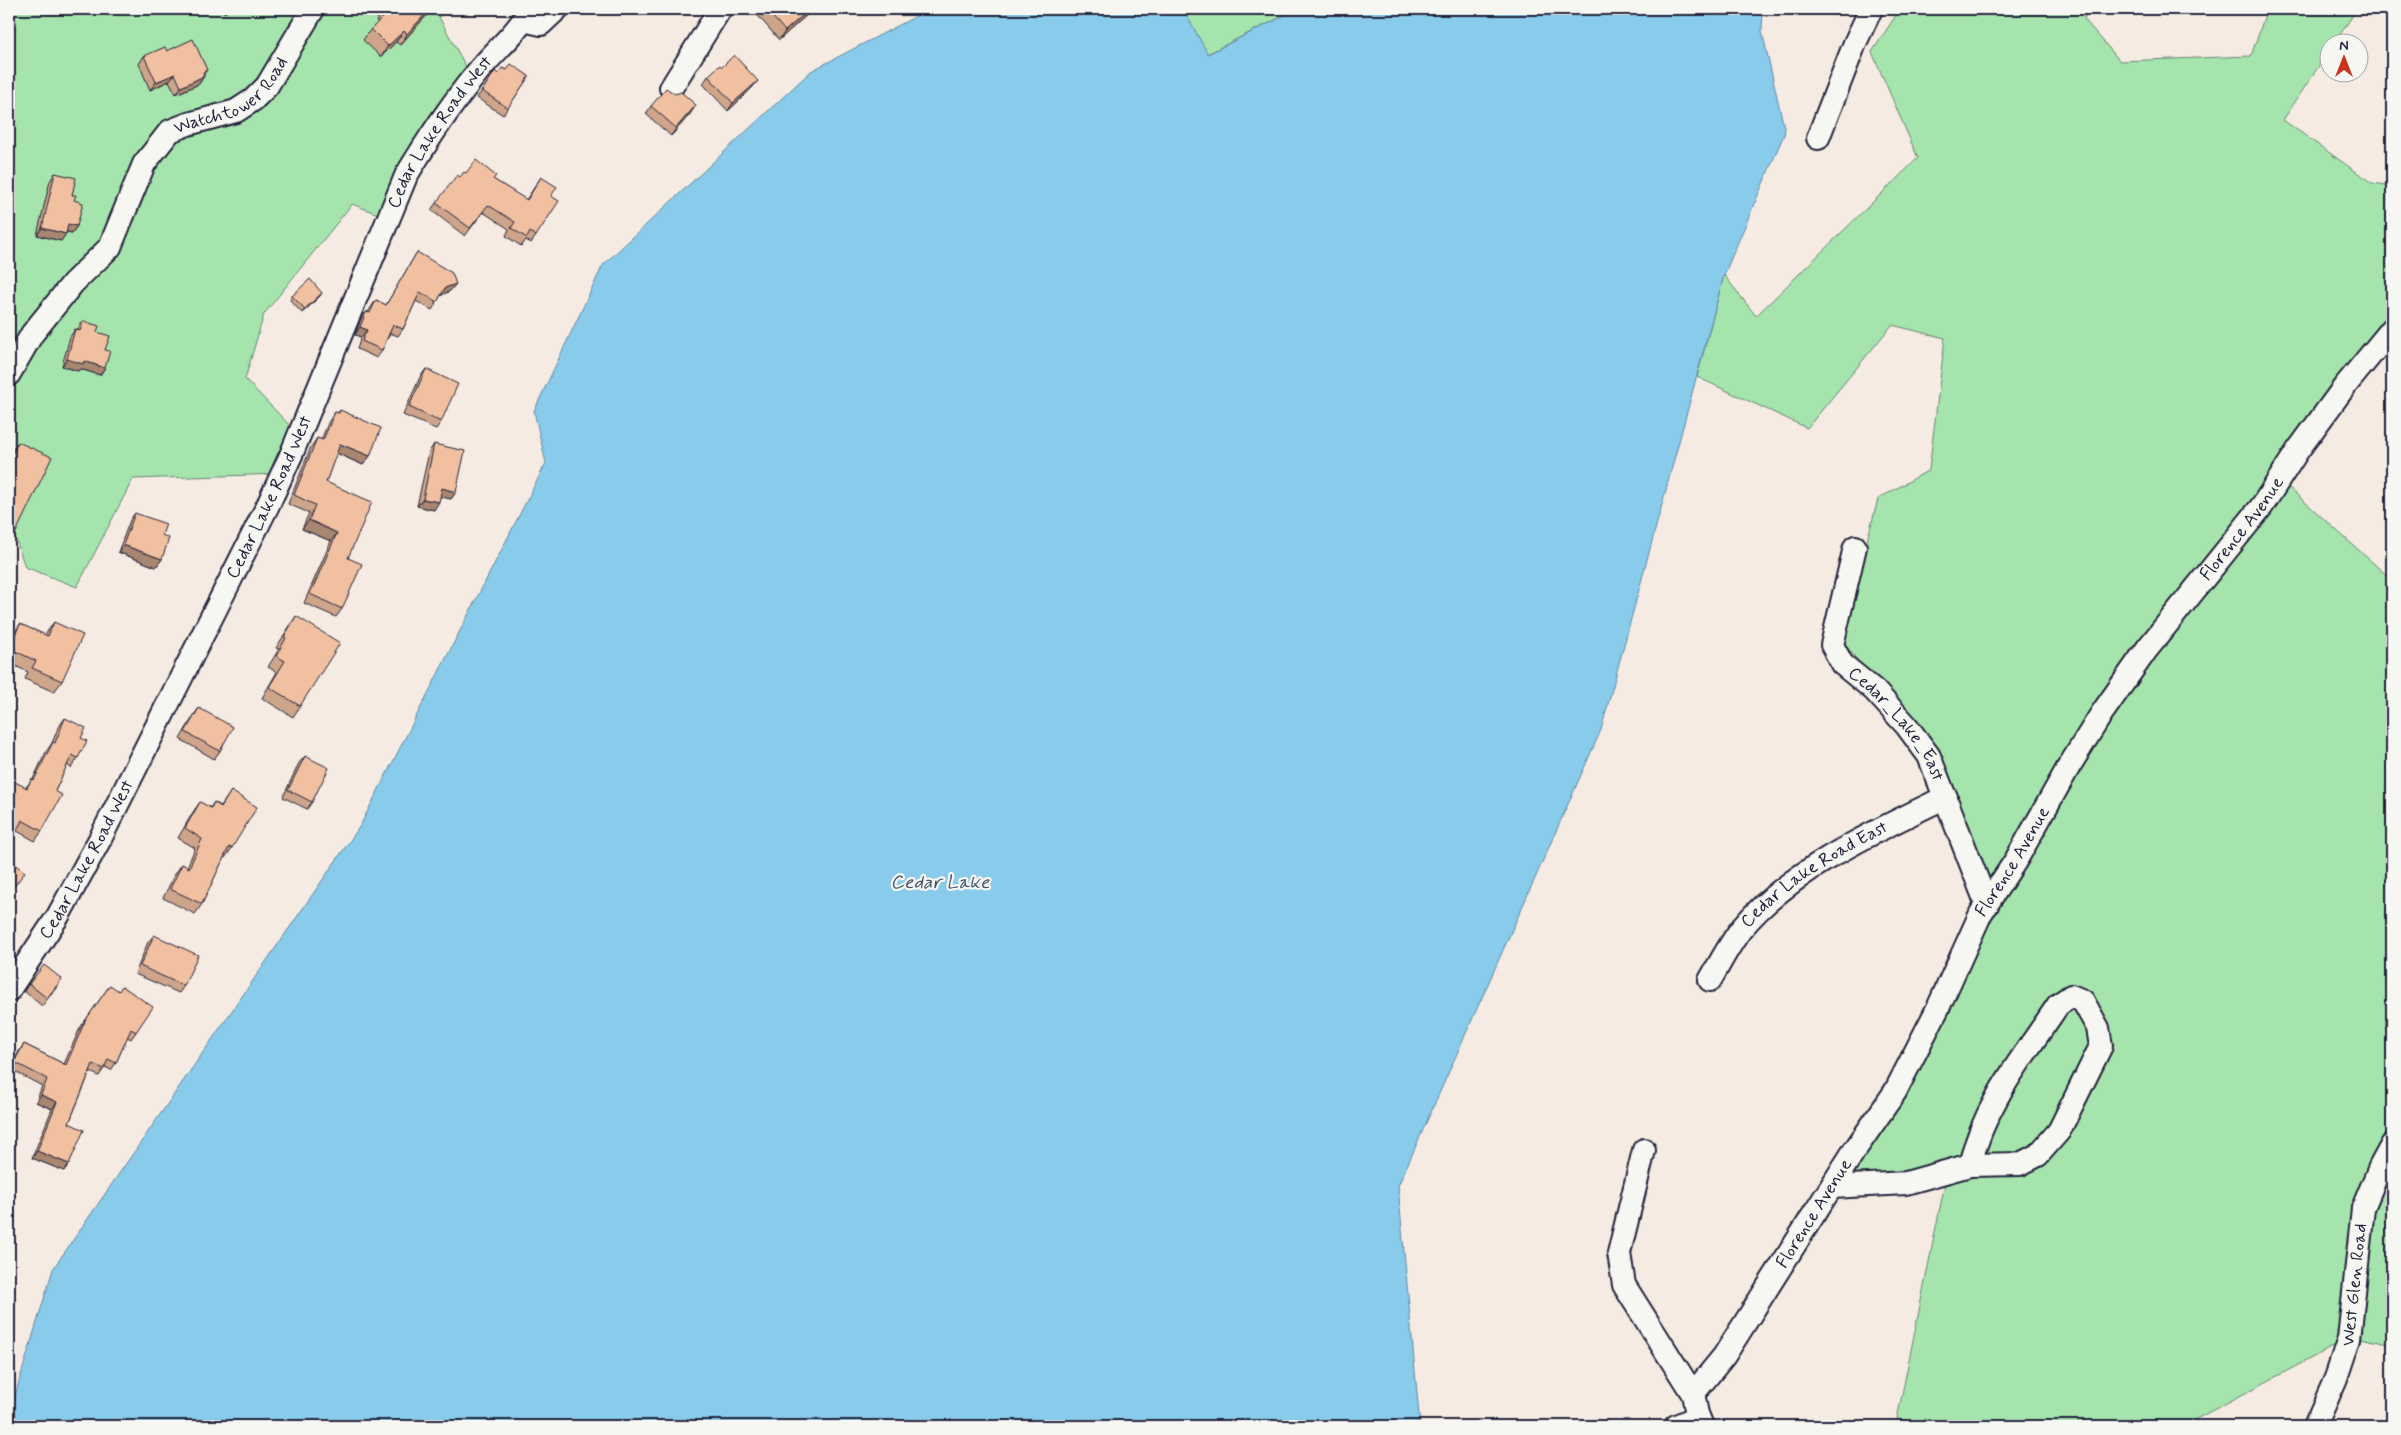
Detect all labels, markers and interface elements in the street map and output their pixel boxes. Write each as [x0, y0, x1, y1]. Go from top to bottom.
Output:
north arrow [2318, 32, 2368, 82]
text: N [2339, 37, 2349, 55]
street label: Cedar Lake Road West [382, 50, 498, 212]
street label: Watchtower Road [170, 52, 294, 140]
street label: Cedar Lake Road West [221, 412, 318, 583]
street label: Florence Avenue [2194, 472, 2290, 586]
street label: Cedar_Lake_East [1843, 661, 1950, 785]
street label: Cedar Lake Road West [34, 776, 140, 944]
street label: Florence Avenue [1970, 802, 2056, 922]
street label: Cedar Lake Road East [1736, 815, 1892, 933]
water label: Cedar Lake [891, 870, 990, 895]
street label: Florence Avenue [1771, 1154, 1858, 1273]
street label: West Glen Road [2336, 1222, 2373, 1348]

